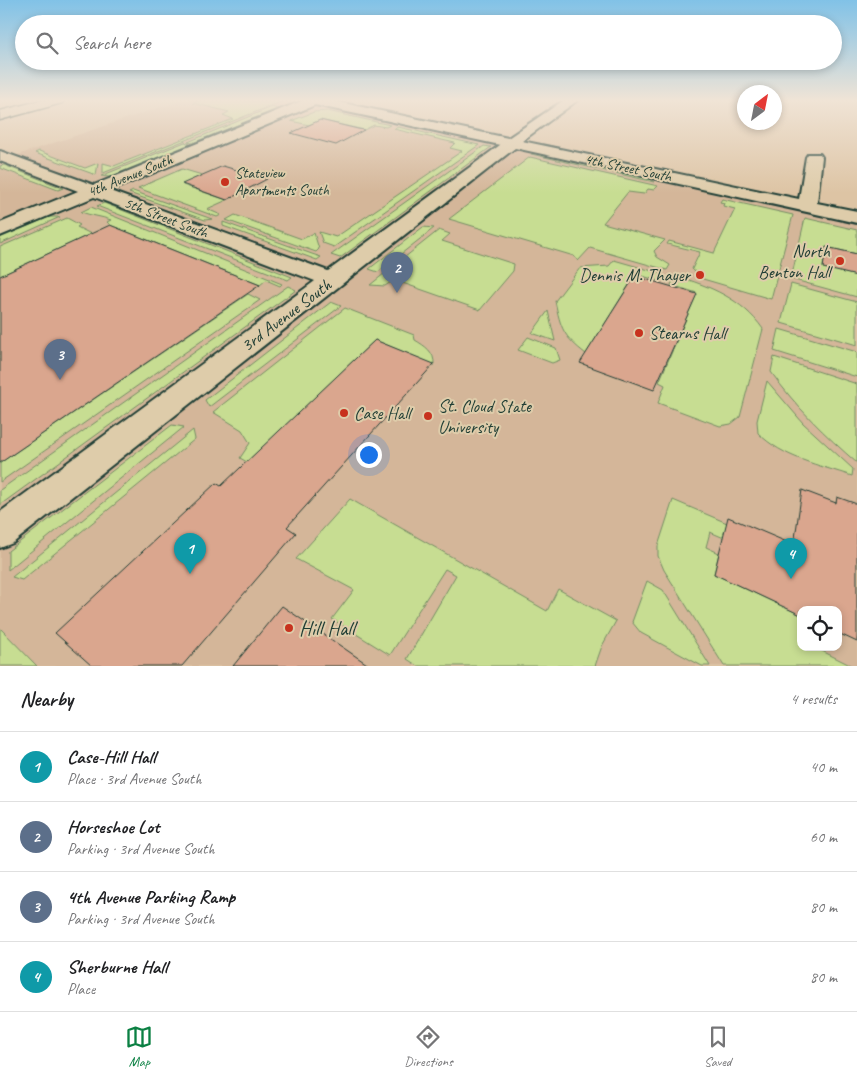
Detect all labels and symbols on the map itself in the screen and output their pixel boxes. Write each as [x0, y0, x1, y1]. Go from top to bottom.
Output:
north arrow [737, 85, 782, 130]
street label: 4th Avenue South [85, 150, 176, 202]
street label: 4th Street South [583, 150, 674, 187]
place label: Stateview Apartments South [235, 164, 329, 200]
marker: Stateview Apartments South [219, 176, 231, 188]
street label: 5th Street South [121, 193, 212, 243]
place label: North Benton Hall [758, 240, 833, 283]
pin: 2 [381, 252, 413, 293]
marker: North Benton Hall [834, 255, 846, 267]
place label: Dennis M. Thayer [579, 264, 692, 286]
marker: Dennis M. Thayer [694, 269, 706, 281]
street label: 3rd Avenue South [236, 273, 336, 356]
place label: Stearns Hall [649, 322, 729, 344]
marker: Stearns Hall [633, 327, 645, 339]
pin: 3 [44, 339, 76, 380]
place label: St. Cloud State University [438, 395, 532, 438]
place label: Case Hall [354, 402, 413, 424]
marker: Case Hall [338, 407, 350, 419]
marker: St. Cloud State University [422, 410, 434, 422]
your location [356, 442, 382, 468]
pin: 1 [174, 533, 206, 574]
pin: 4 [775, 538, 807, 579]
place label: Hill Hall [299, 615, 358, 641]
marker: Hill Hall [283, 622, 295, 634]

